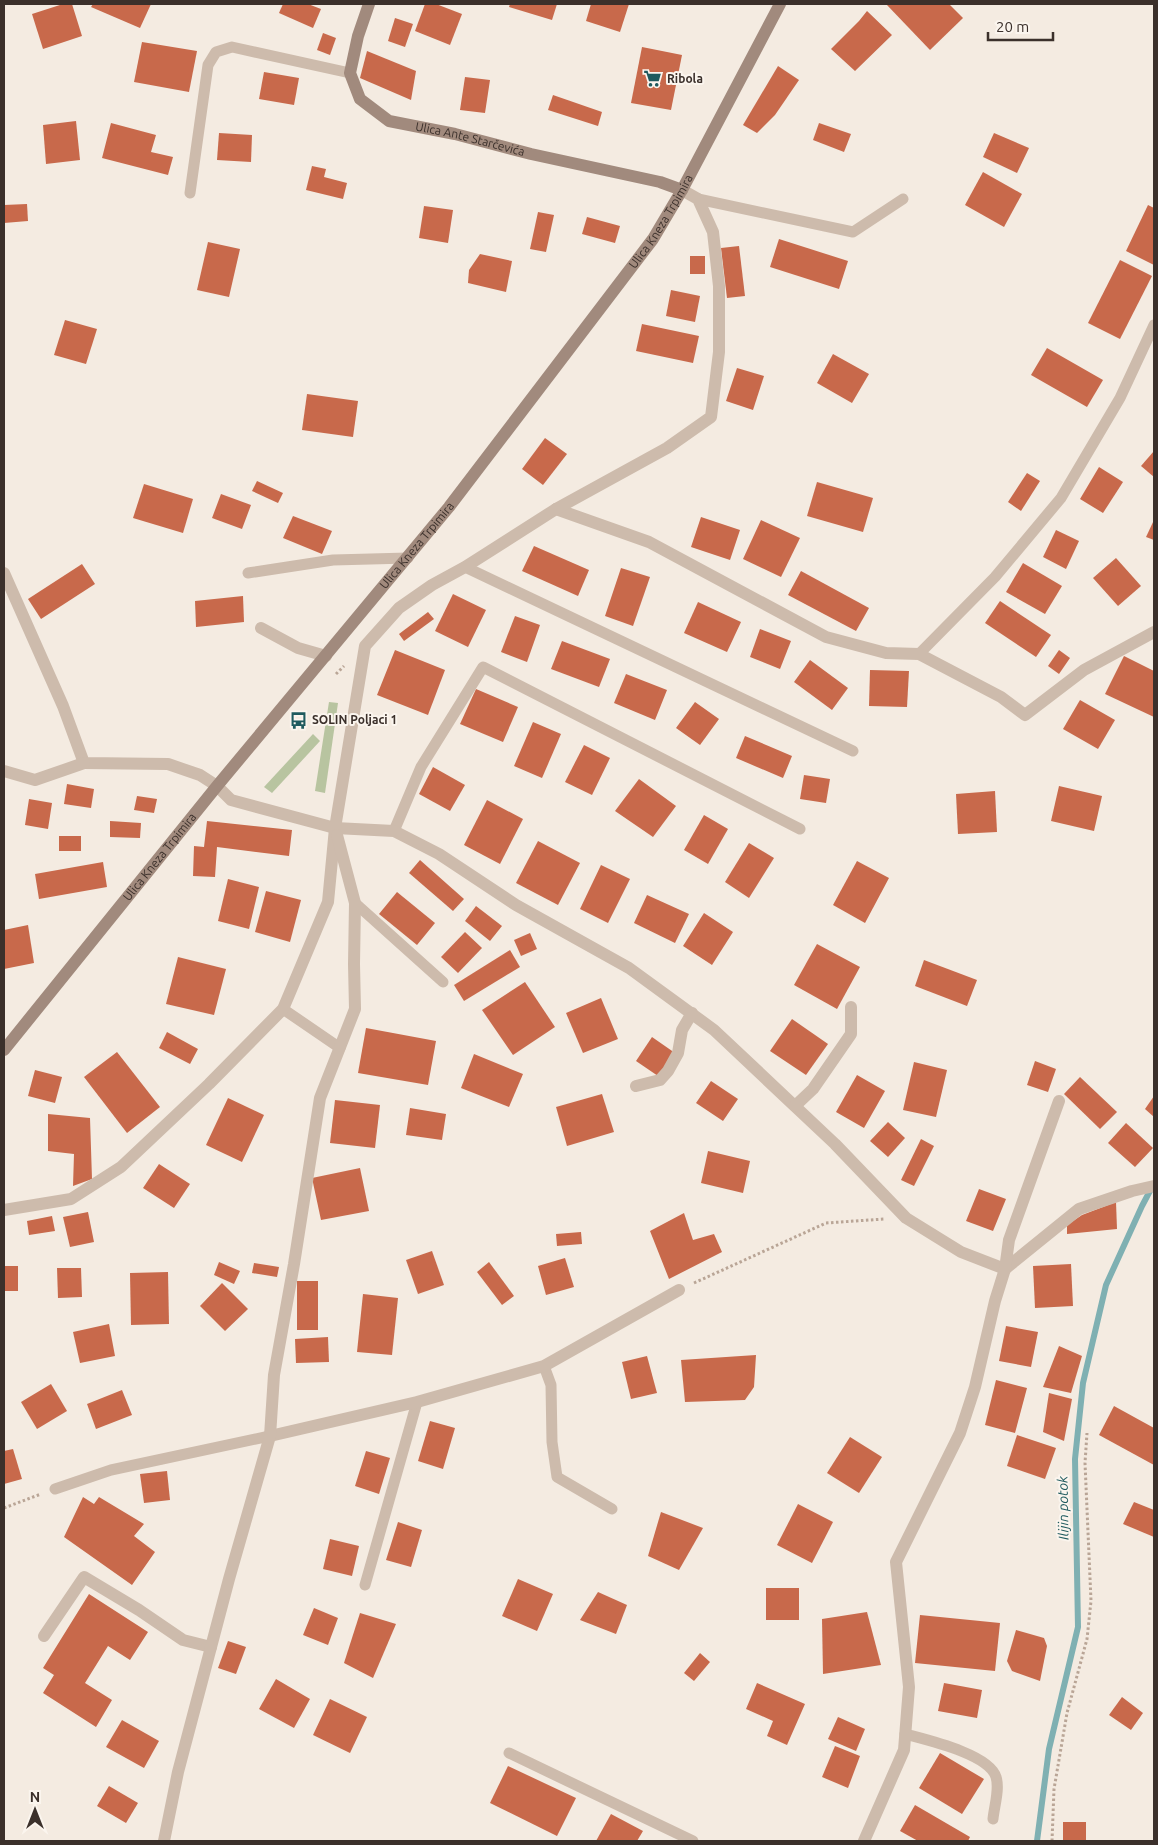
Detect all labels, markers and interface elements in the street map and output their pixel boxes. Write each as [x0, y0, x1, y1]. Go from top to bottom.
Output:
scale bar [988, 10, 1053, 42]
text: 20 m [996, 18, 1029, 35]
supermarket icon: Ribola [643, 69, 663, 89]
place label: Ribola [667, 72, 703, 85]
street label: Ulica Ante Starčevića [414, 119, 526, 158]
street label: Ulica Kneza Trpimira [626, 172, 695, 271]
street label: Ulica Kneza Trpimira [377, 499, 456, 591]
bus stop icon: SOLIN Poljaci 1 [288, 710, 308, 730]
place label: SOLIN Poljaci 1 [312, 713, 397, 726]
street label: Ulica Kneza Trpimira [120, 810, 199, 903]
water label: Ilijin potok [1054, 1475, 1072, 1540]
north arrow [10, 1785, 60, 1835]
text: N [30, 1789, 40, 1805]

